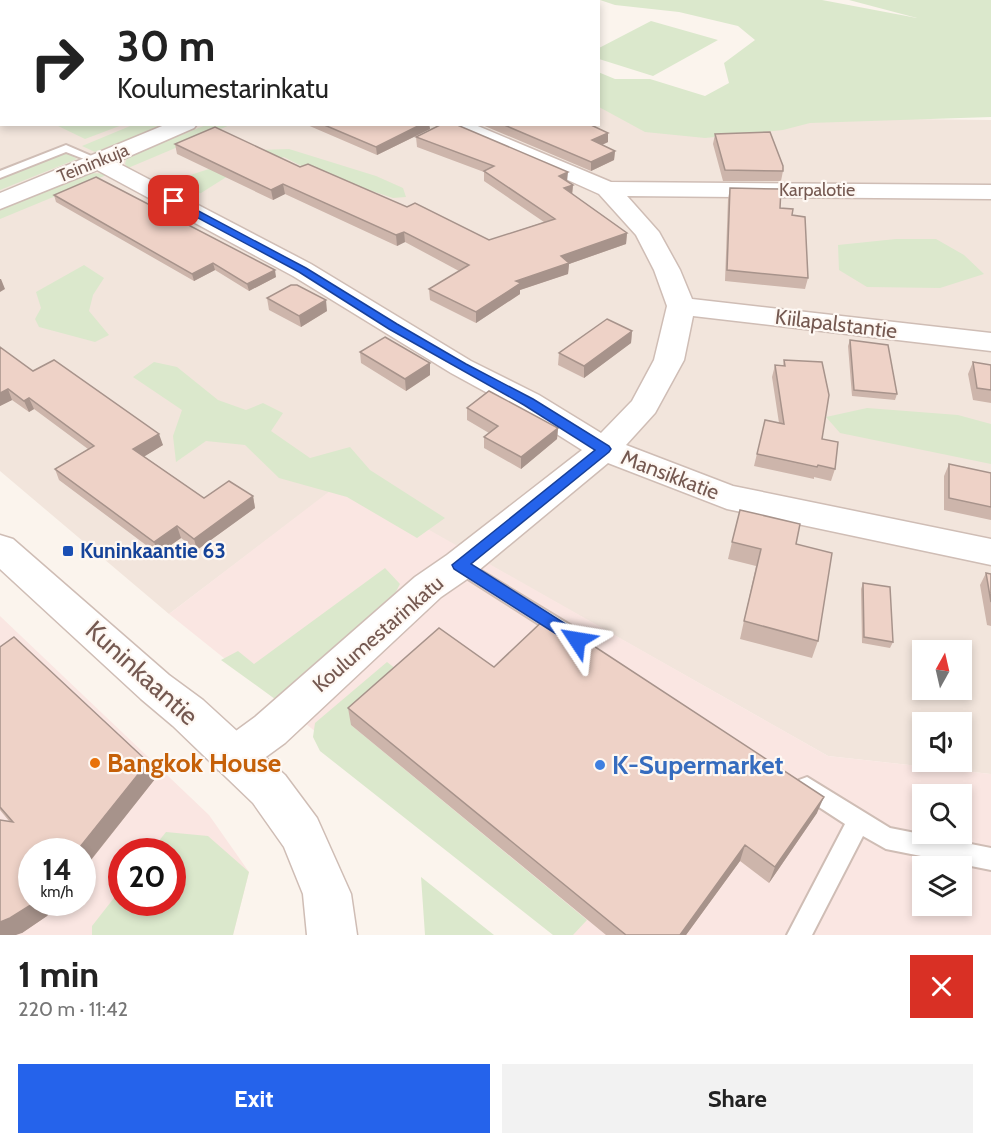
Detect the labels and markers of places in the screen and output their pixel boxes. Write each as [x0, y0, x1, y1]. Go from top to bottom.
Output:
pin [148, 175, 199, 226]
place label: Kuninkaantie 63 [80, 538, 226, 563]
marker: Kuninkaantie 63 [61, 544, 75, 558]
place label: Bangkok House [107, 747, 281, 779]
place label: K-Supermarket [612, 749, 784, 781]
marker: Bangkok House [88, 756, 102, 770]
marker: K-Supermarket [593, 758, 607, 772]

